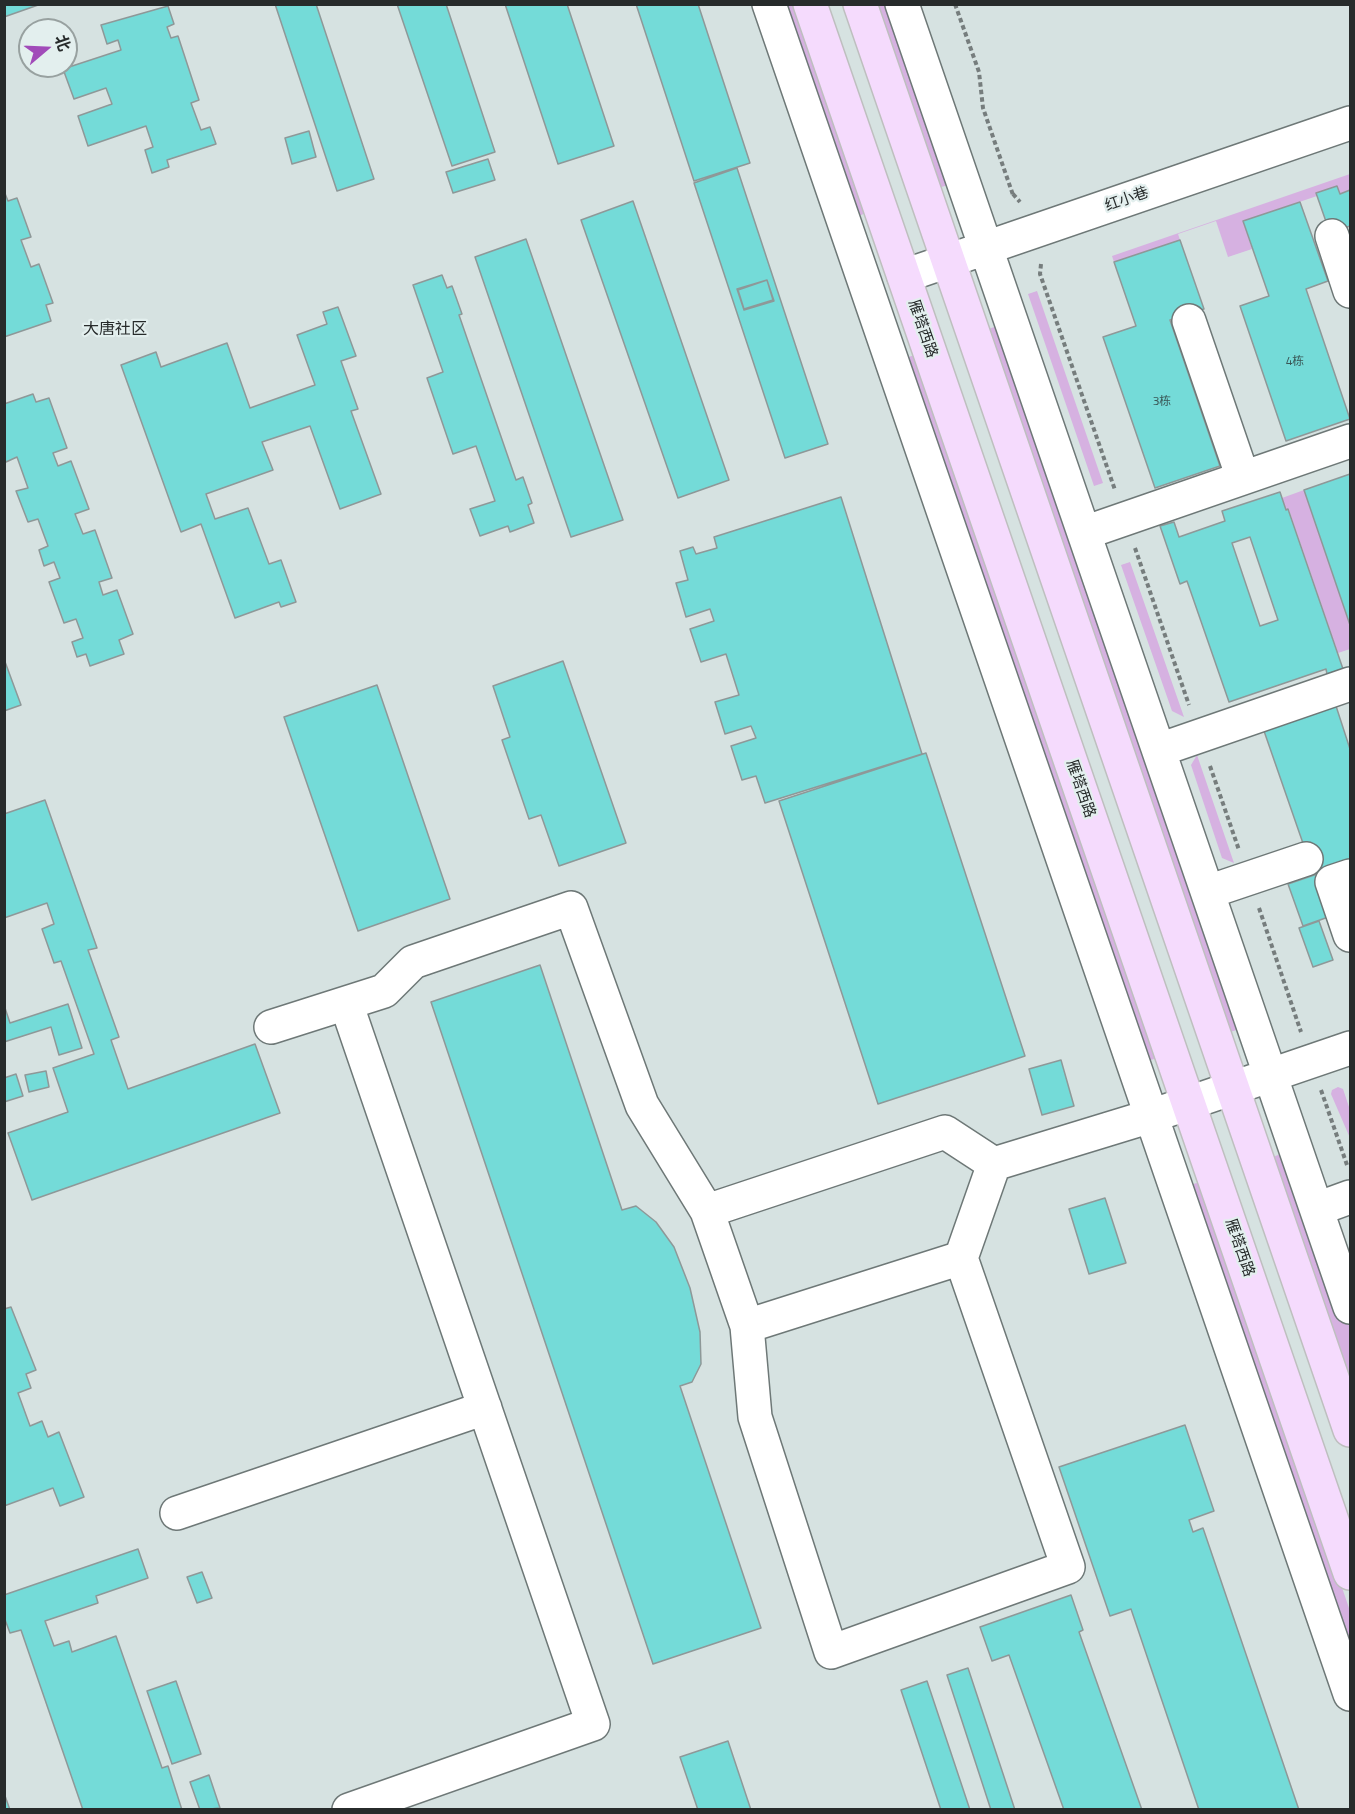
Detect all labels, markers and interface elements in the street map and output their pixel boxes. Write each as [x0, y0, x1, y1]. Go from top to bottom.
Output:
north arrow [18, 18, 78, 78]
text: 北 [49, 31, 77, 54]
street label: 红小巷 [1103, 184, 1151, 216]
street label: 雁塔西路 [904, 298, 940, 360]
district label: 大唐社区 [83, 320, 147, 340]
house number: 4栋 [1286, 355, 1304, 369]
house number: 3栋 [1153, 395, 1171, 409]
street label: 雁塔西路 [1062, 758, 1098, 820]
street label: 雁塔西路 [1221, 1217, 1257, 1279]

